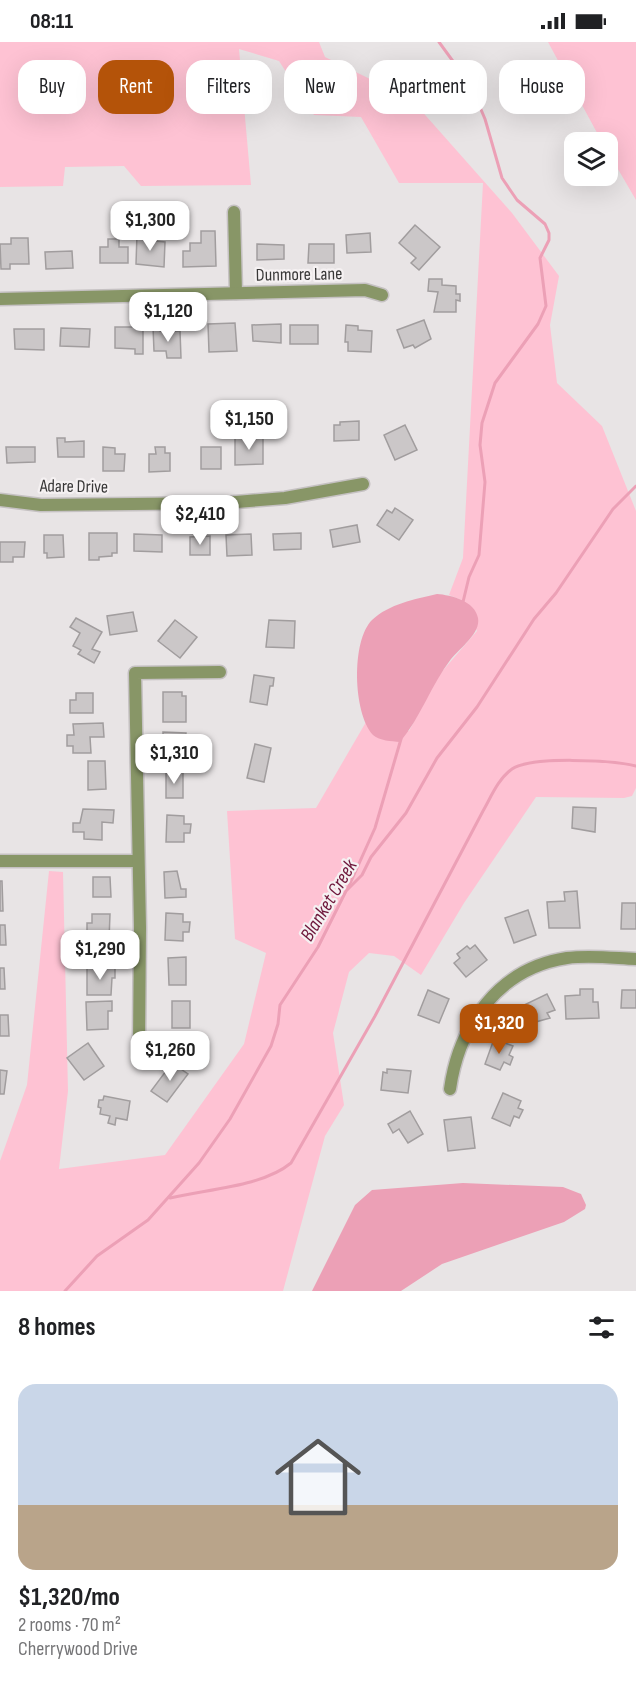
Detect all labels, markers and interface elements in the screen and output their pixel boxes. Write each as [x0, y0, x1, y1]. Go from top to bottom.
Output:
text: 08:11 [30, 8, 73, 35]
chip: Buy [18, 60, 86, 114]
chip: Rent [98, 60, 174, 114]
chip: Filters [186, 60, 272, 114]
chip: New [284, 60, 357, 114]
chip: Apartment [369, 60, 487, 114]
chip: House [499, 60, 585, 114]
map controls [564, 132, 618, 186]
button: layers [564, 132, 618, 186]
pin: $1,300 [101, 201, 199, 252]
text: $1,300 [124, 208, 176, 232]
street label: Dunmore Lane [256, 263, 342, 286]
pin: $1,120 [119, 292, 217, 343]
text: $1,120 [143, 299, 193, 323]
pin: $1,150 [200, 400, 298, 451]
text: $1,150 [224, 407, 274, 431]
street label: Adare Drive [39, 475, 108, 498]
pin: $2,410 [151, 495, 249, 546]
text: $2,410 [175, 502, 225, 526]
pin: $1,310 [125, 734, 223, 785]
text: $1,310 [149, 741, 199, 765]
water label: Blanket Creek [295, 855, 363, 946]
pin: $1,290 [51, 930, 149, 981]
text: $1,290 [75, 937, 125, 961]
pin: $1,320 [450, 1004, 548, 1055]
text: $1,320 [474, 1011, 524, 1035]
pin: $1,260 [121, 1031, 219, 1082]
text: $1,260 [145, 1038, 195, 1062]
icon: filters [585, 1311, 618, 1344]
text: 8 homes [18, 1312, 96, 1343]
icon: home [264, 1423, 372, 1531]
text: $1,320/mo [18, 1582, 120, 1613]
text: 2 rooms · 70 m² [18, 1613, 121, 1637]
text: Cherrywood Drive [18, 1637, 138, 1661]

